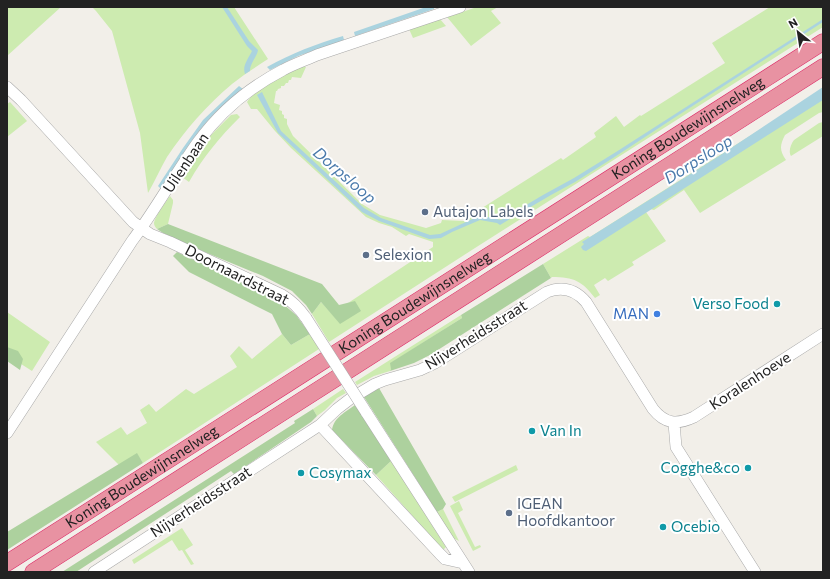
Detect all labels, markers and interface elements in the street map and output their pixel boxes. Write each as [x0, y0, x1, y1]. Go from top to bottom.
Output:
north arrow [778, 12, 818, 52]
text: N [786, 15, 800, 31]
street label: Koning Boudewijnsnelweg [608, 72, 767, 183]
street label: Uilenbaan [159, 129, 212, 196]
water label: Dorpsloop [660, 130, 735, 187]
water label: Dorpsloop [310, 142, 381, 207]
place label: Autajon Labels [433, 202, 534, 220]
marker: Autajon Labels [420, 207, 430, 217]
street label: Doornaardstraat [182, 240, 292, 308]
place label: Selexion [374, 245, 432, 263]
street label: Koning Boudewijnsnelweg [335, 246, 494, 357]
marker: Selexion [361, 250, 371, 260]
place label: Verso Food [693, 294, 769, 312]
street label: Nijverheidsstraat [421, 296, 530, 373]
marker: Verso Food [772, 299, 782, 309]
place label: MAN [613, 304, 649, 322]
marker: MAN [652, 309, 662, 319]
street label: Koralenhoeve [706, 347, 793, 413]
street label: Koning Boudewijnsnelweg [62, 421, 221, 531]
place label: Van In [540, 421, 582, 439]
marker: Van In [527, 426, 537, 436]
place label: Cogghe&co [661, 458, 740, 476]
street label: Nijverheidsstraat [147, 462, 254, 541]
place label: Cosymax [309, 463, 371, 481]
marker: Cogghe&co [743, 463, 753, 473]
marker: Cosymax [296, 468, 306, 478]
place label: IGEAN Hoofdkantoor [517, 494, 615, 529]
marker: IGEAN Hoofdkantoor [504, 508, 514, 518]
place label: Ocebio [671, 517, 720, 535]
marker: Ocebio [658, 522, 668, 532]

